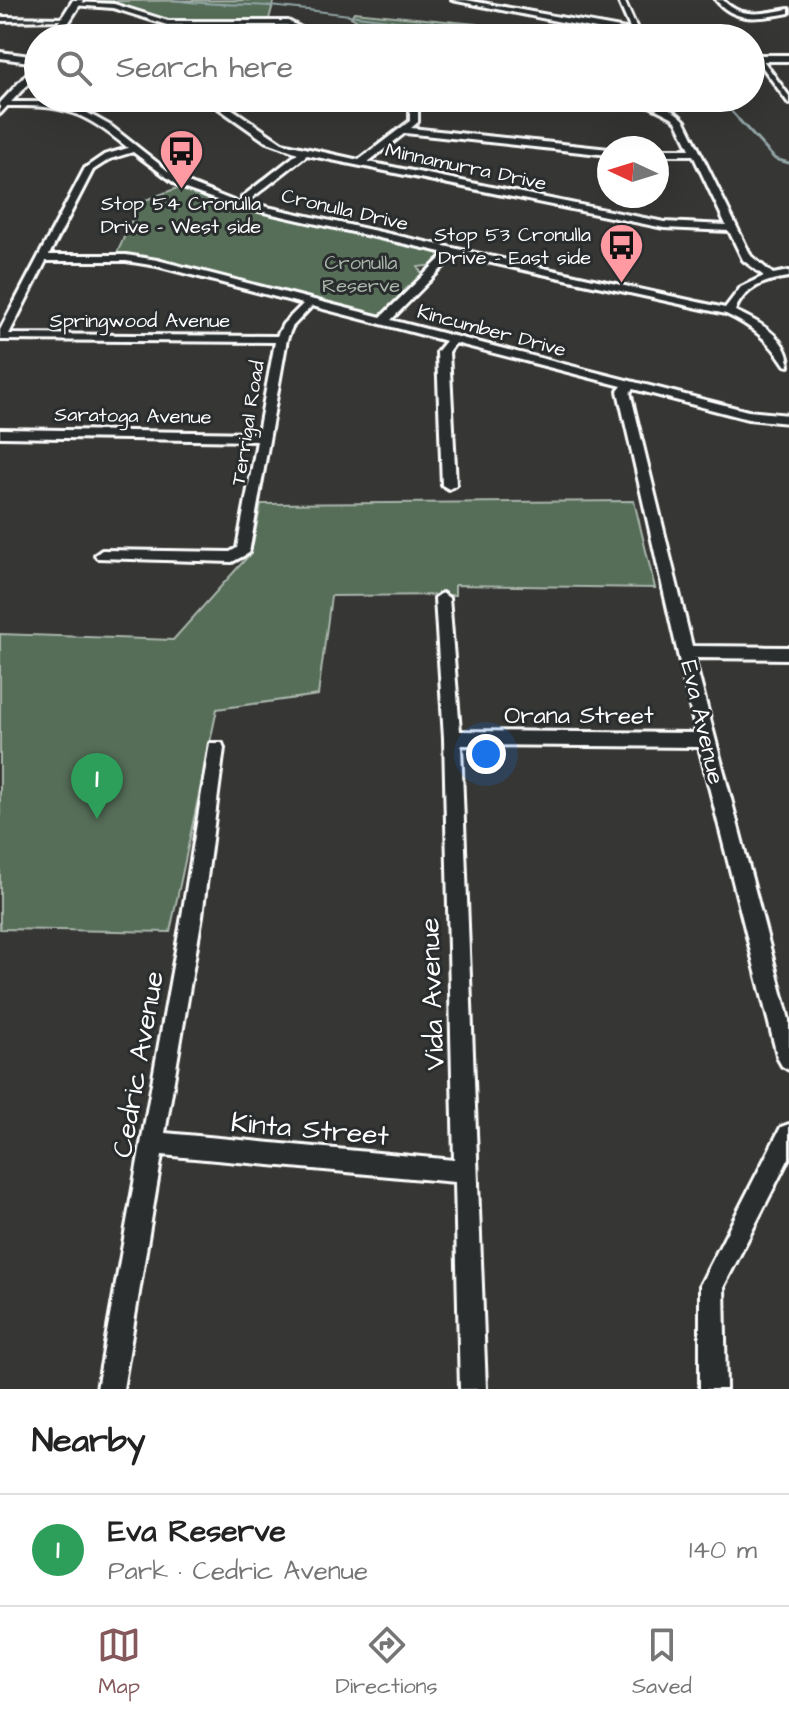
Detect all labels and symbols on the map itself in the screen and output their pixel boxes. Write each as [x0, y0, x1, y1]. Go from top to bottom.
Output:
bus stop icon: Stop 54 Cronulla Drive - West side [157, 127, 205, 190]
street label: Minnamurra Drive [383, 136, 549, 198]
north arrow [597, 136, 669, 208]
street label: Cronulla Drive [279, 182, 411, 238]
place label: Stop 54 Cronulla Drive - West side [101, 190, 261, 241]
place label: Stop 53 Cronulla Drive - East side [434, 221, 591, 272]
bus stop icon: Stop 53 Cronulla Drive - East side [598, 221, 646, 284]
park label: Cronulla Reserve [322, 249, 400, 300]
street label: Kincumber Drive [414, 298, 569, 364]
street label: Springwood Avenue [50, 307, 230, 336]
street label: Terrigal Road [224, 359, 273, 488]
street label: Saratoga Avenue [54, 401, 212, 432]
street label: Eva Avenue [671, 657, 733, 788]
street label: Orana Street [504, 699, 654, 733]
your location [466, 734, 506, 774]
pin: 1 [71, 753, 123, 819]
street label: Vida Avenue [410, 917, 455, 1071]
street label: Cedric Avenue [103, 968, 174, 1161]
street label: Kinta Street [229, 1103, 391, 1156]

